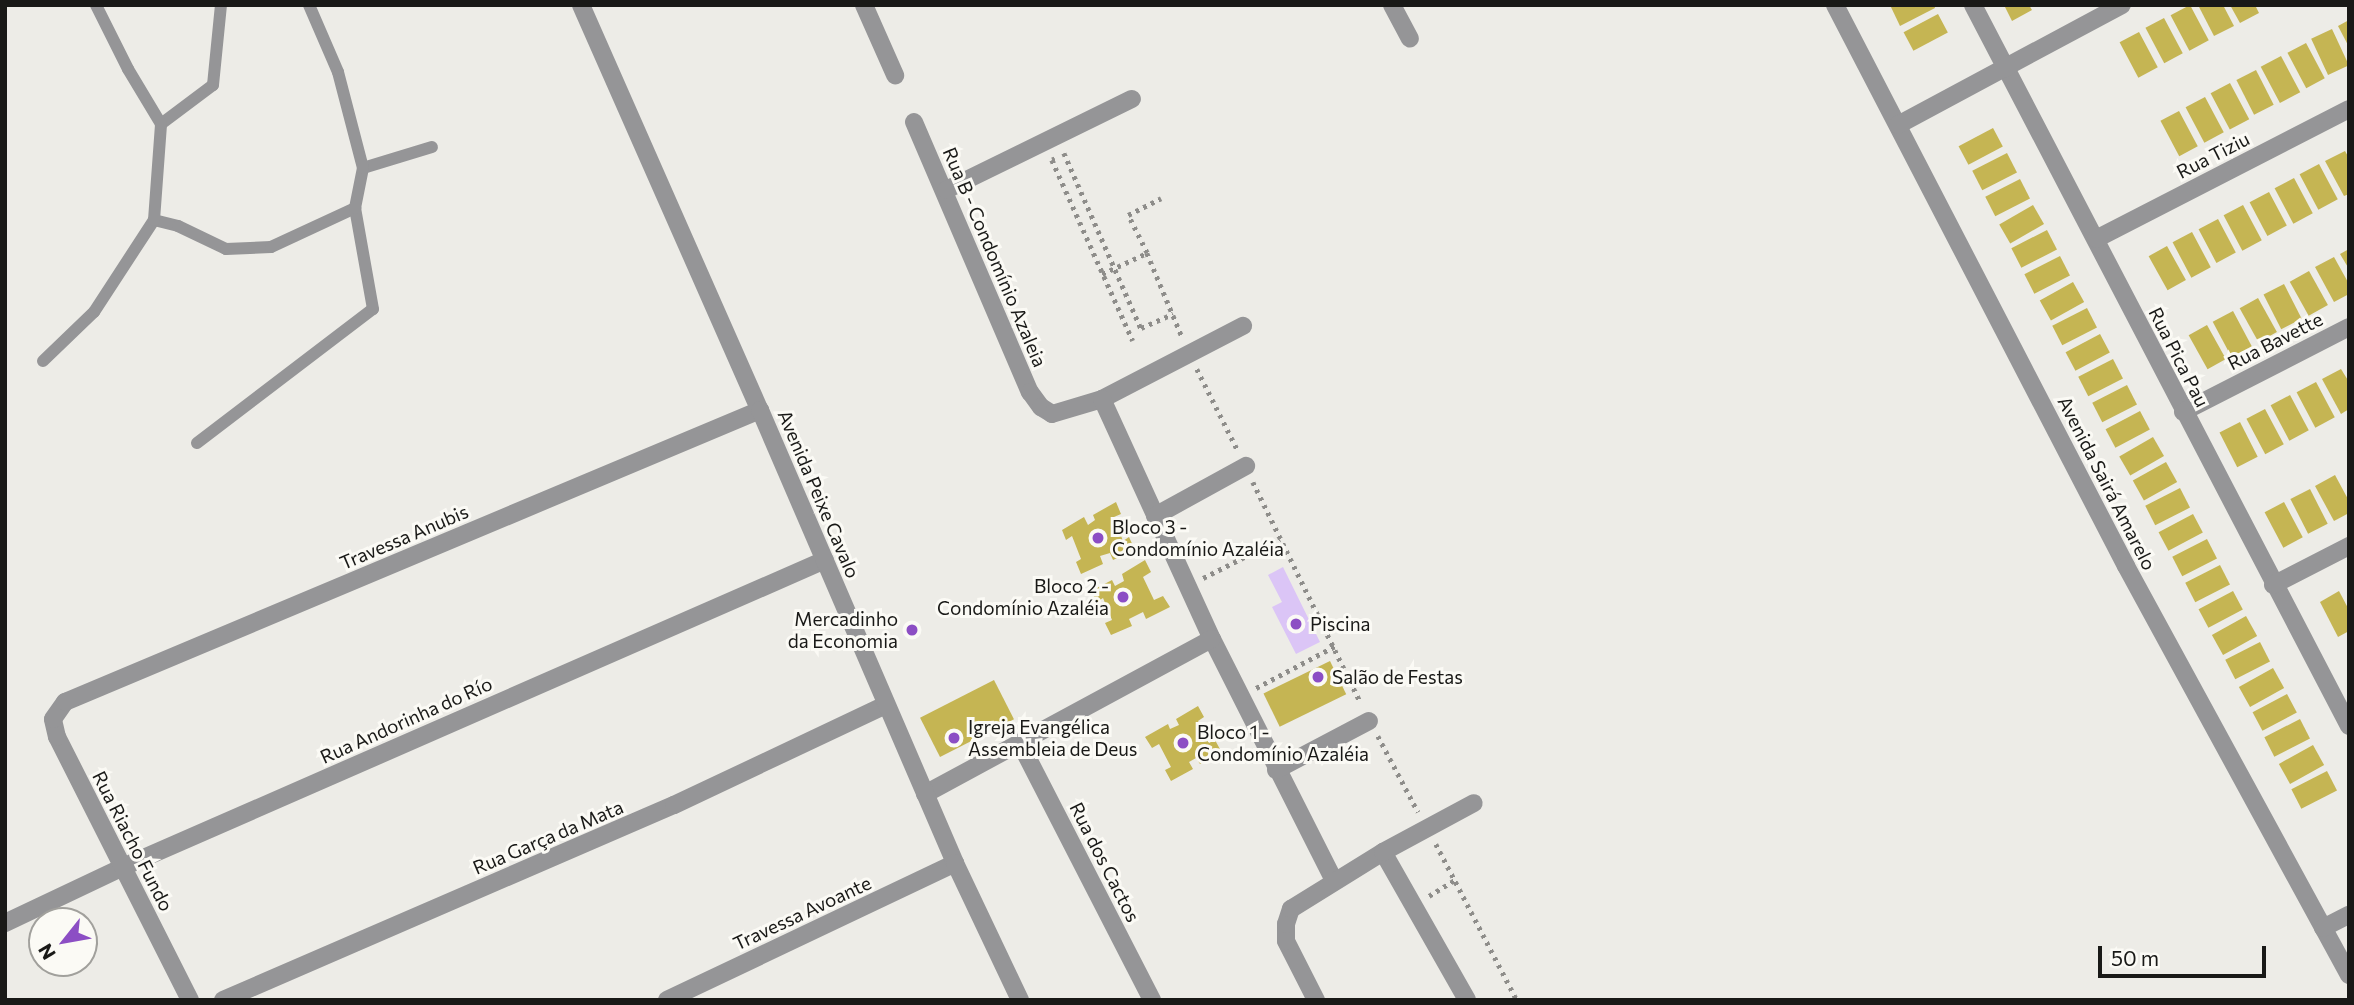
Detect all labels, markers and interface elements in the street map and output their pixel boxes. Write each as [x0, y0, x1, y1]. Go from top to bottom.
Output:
street label: Rua Tiziu [2173, 127, 2253, 183]
street label: Rua B - Condomínio Azaleia [938, 144, 1052, 370]
street label: Rua Pica Pau [2144, 303, 2214, 411]
street label: Rua Bavette [2224, 307, 2326, 375]
street label: Avenida Sairá Amarelo [2053, 392, 2161, 574]
street label: Avenida Peixe Cavalo [773, 407, 865, 581]
street label: Travessa Anubis [336, 500, 472, 574]
place label: Bloco 3 - Condomínio Azaléia [1112, 516, 1284, 560]
marker: Bloco 3 - Condomínio Azaléia [1090, 530, 1106, 546]
place label: Bloco 2 - Condomínio Azaléia [937, 575, 1109, 619]
marker: Bloco 2 - Condomínio Azaléia [1115, 589, 1131, 605]
place label: Mercadinho da Economia [788, 608, 898, 652]
place label: Piscina [1310, 613, 1371, 635]
marker: Piscina [1288, 616, 1304, 632]
marker: Mercadinho da Economia [904, 622, 920, 638]
place label: Salão de Festas [1332, 666, 1463, 688]
marker: Salão de Festas [1310, 669, 1326, 685]
street label: Rua Andorinha do Río [316, 672, 496, 768]
place label: Igreja Evangélica Assembleia de Deus [968, 716, 1137, 760]
place label: Bloco 1 - Condomínio Azaléia [1197, 721, 1369, 765]
marker: Igreja Evangélica Assembleia de Deus [946, 730, 962, 746]
marker: Bloco 1 - Condomínio Azaléia [1175, 735, 1191, 751]
street label: Rua Riacho Fundo [88, 767, 178, 915]
street label: Rua Garça da Mata [469, 795, 627, 879]
street label: Rua dos Cactos [1065, 798, 1145, 926]
street label: Travessa Avoante [729, 871, 875, 955]
north arrow [28, 907, 98, 977]
scale bar [2102, 932, 2270, 976]
text: N [33, 940, 60, 964]
text: 50 m [2111, 945, 2159, 970]

